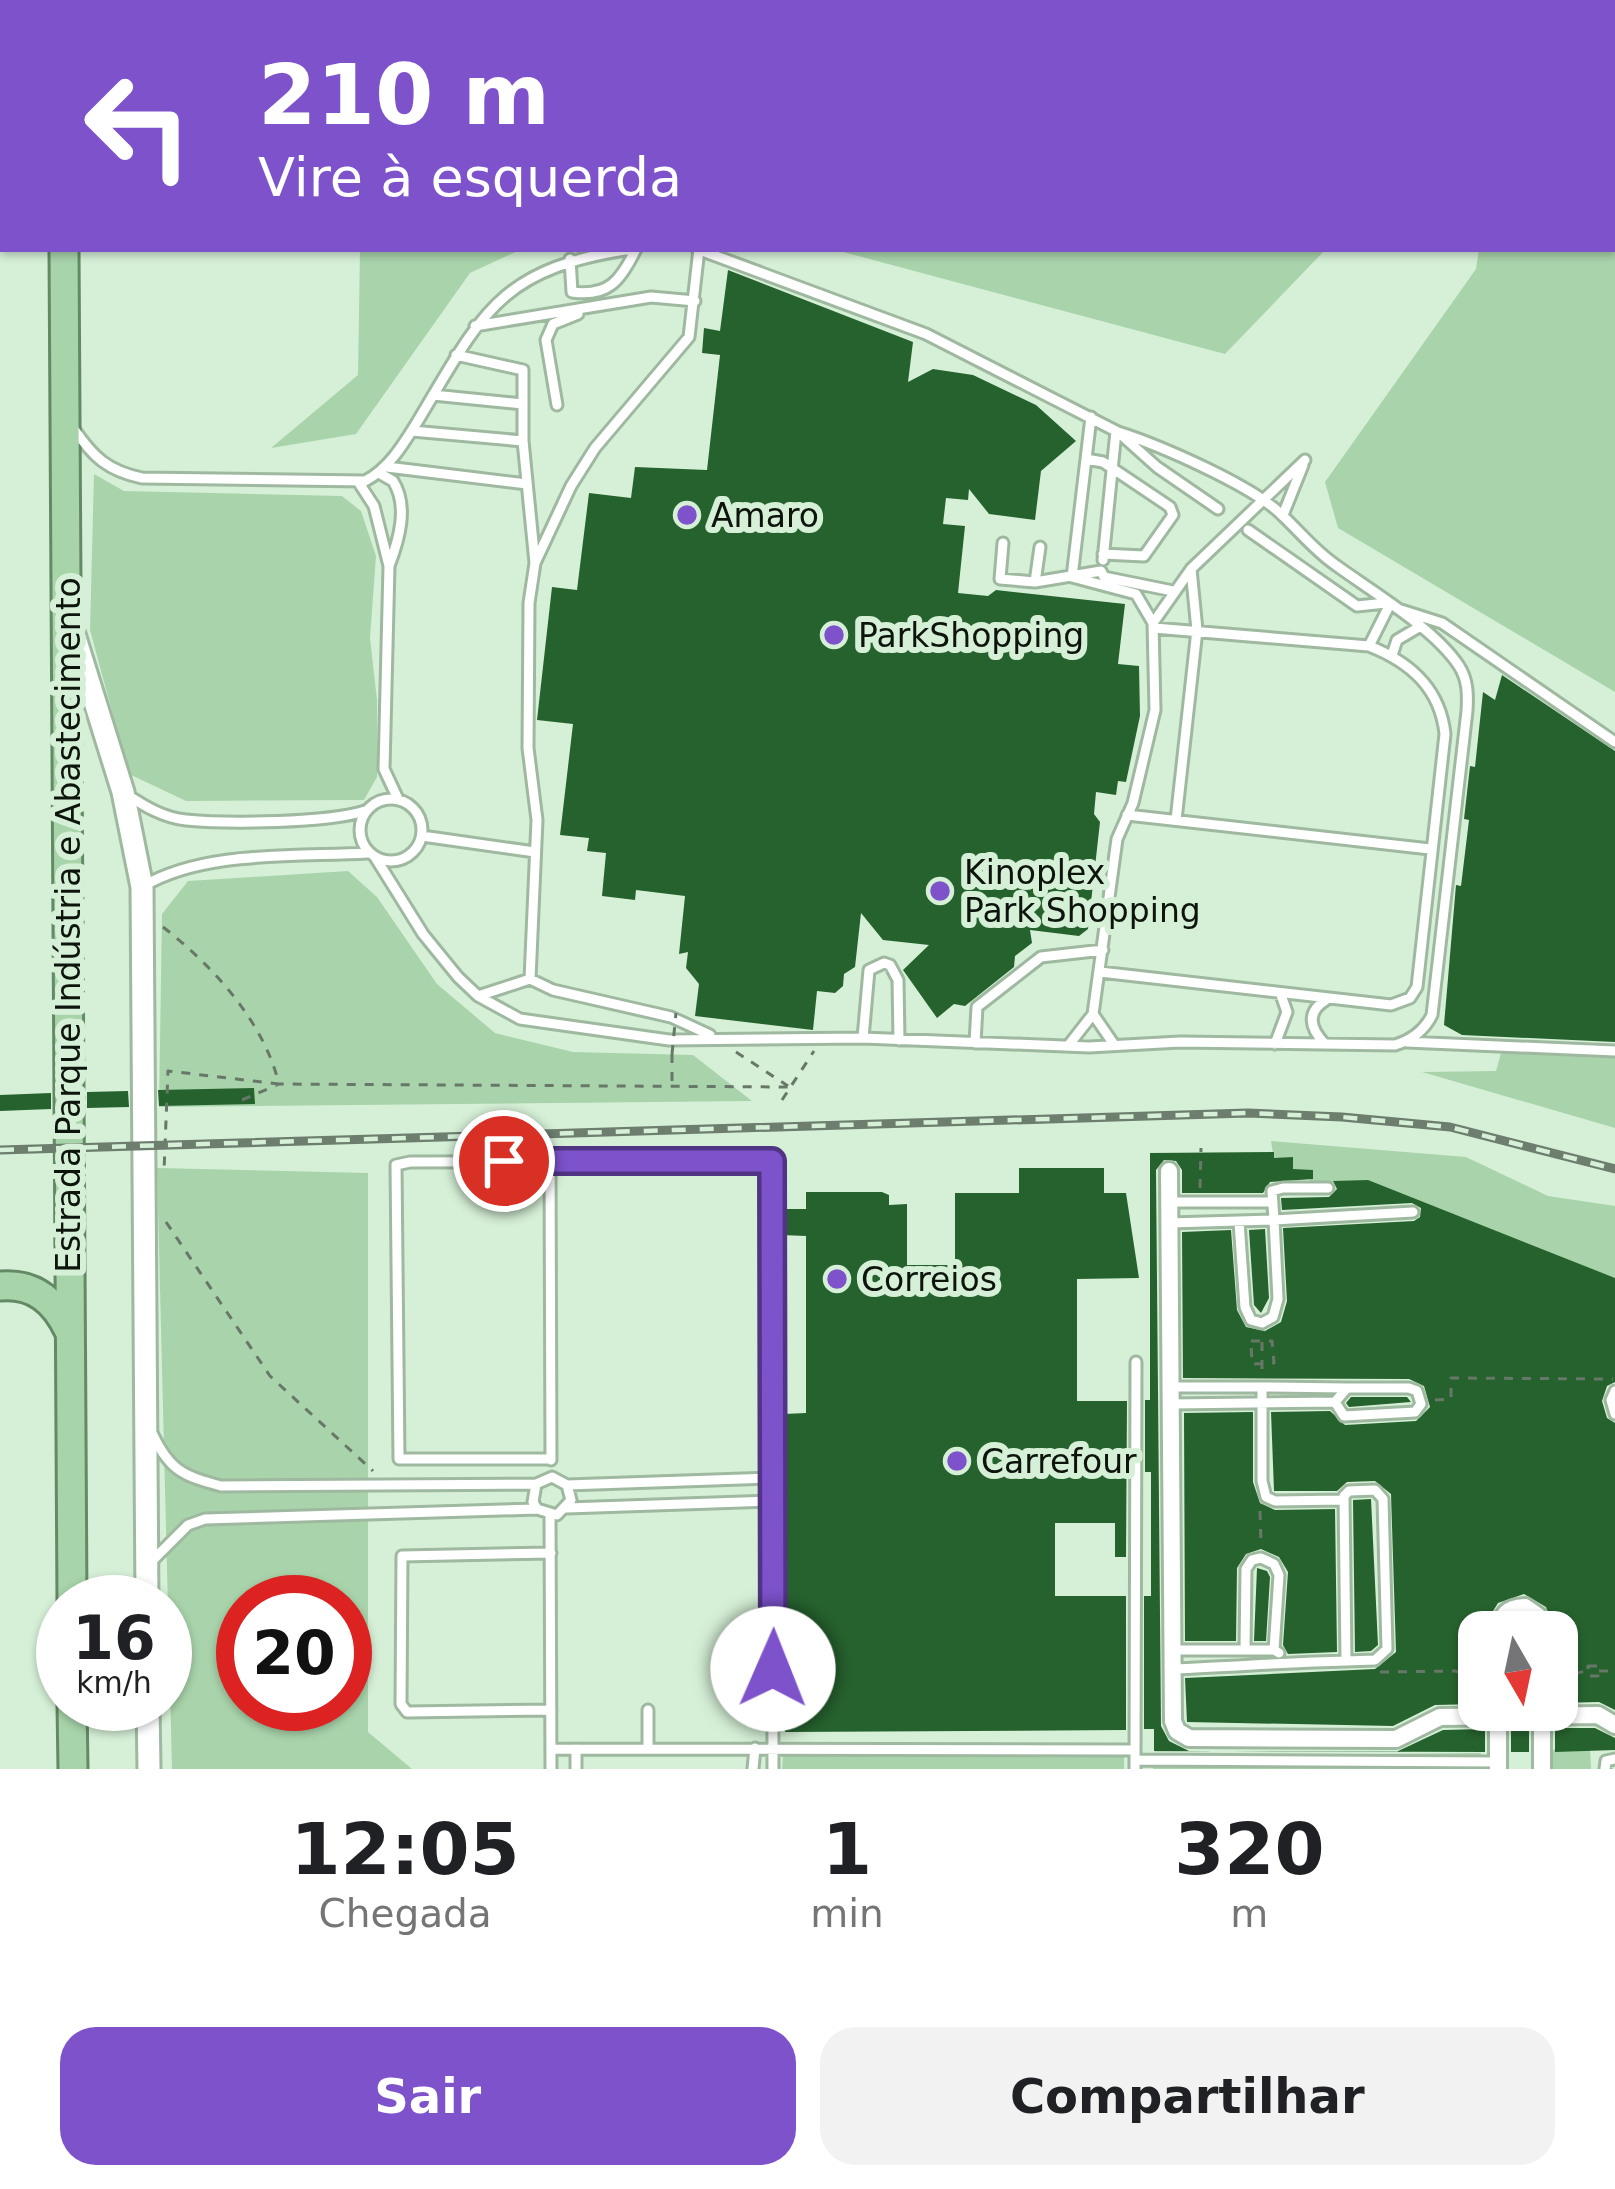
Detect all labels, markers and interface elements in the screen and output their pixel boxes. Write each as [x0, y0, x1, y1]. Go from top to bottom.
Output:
text: 210 m [258, 46, 550, 144]
icon: left [60, 48, 216, 204]
text: Vire à esquerda [258, 146, 682, 209]
place label: Amaro [711, 496, 819, 535]
marker: Amaro [674, 502, 700, 528]
street label: Estrada Parque Indústria e Abastecimento [49, 577, 88, 1273]
place label: ParkShopping [858, 616, 1084, 655]
marker: ParkShopping [821, 622, 847, 648]
place label: Kinoplex Park Shopping [964, 853, 1201, 930]
marker: Kinoplex Park Shopping [927, 878, 953, 904]
pin [453, 1110, 555, 1212]
icon: arrive [471, 1128, 537, 1194]
place label: Correios [861, 1260, 997, 1299]
marker: Correios [824, 1266, 850, 1292]
place label: Carrefour [981, 1442, 1137, 1481]
marker: Carrefour [944, 1448, 970, 1474]
speed limit sign: 20 [216, 1575, 372, 1731]
text: 16 [72, 1603, 156, 1673]
position arrow [710, 1606, 836, 1732]
north arrow [1458, 1611, 1578, 1731]
map controls [1458, 1611, 1578, 1731]
text: km/h [76, 1665, 152, 1700]
text: 12:05 [290, 1807, 520, 1891]
text: 1 [822, 1807, 872, 1891]
text: 320 [1174, 1807, 1324, 1891]
text: Chegada [318, 1891, 492, 1936]
text: min [810, 1891, 884, 1936]
text: m [1230, 1891, 1268, 1936]
button: Sair [60, 2027, 796, 2165]
button: Compartilhar [820, 2027, 1555, 2165]

